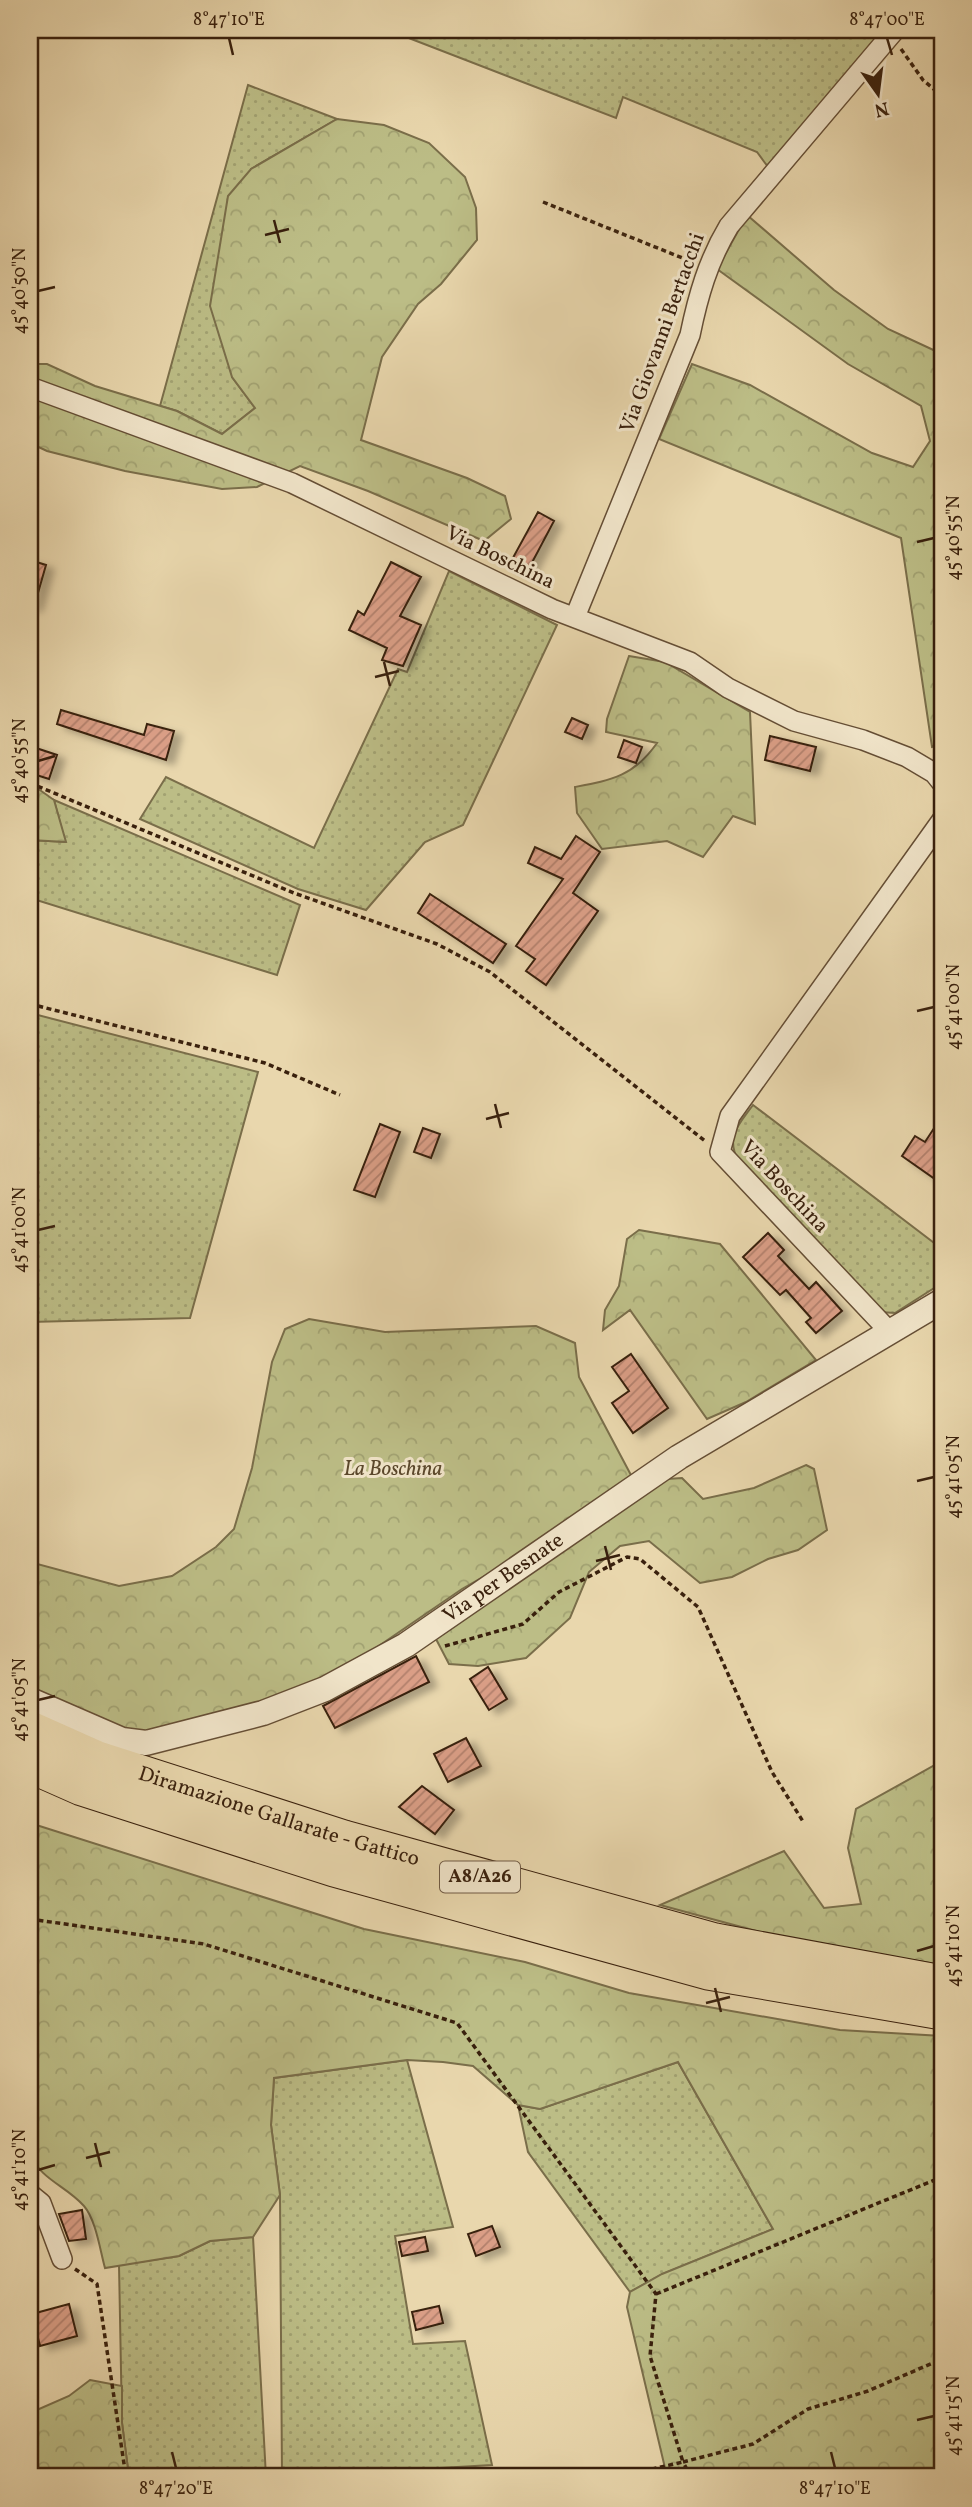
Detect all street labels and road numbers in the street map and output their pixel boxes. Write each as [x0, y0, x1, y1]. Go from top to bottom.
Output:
street label: Via Giovanni Bertacchi [613, 229, 713, 437]
street label: Via Boschina [440, 519, 560, 597]
street label: Via Boschina [733, 1134, 835, 1240]
street label: Via per Besnate [437, 1526, 570, 1630]
street label: Diramazione Gallarate - Gattico [135, 1759, 423, 1874]
road number: A8/A26 [440, 1862, 520, 1893]

